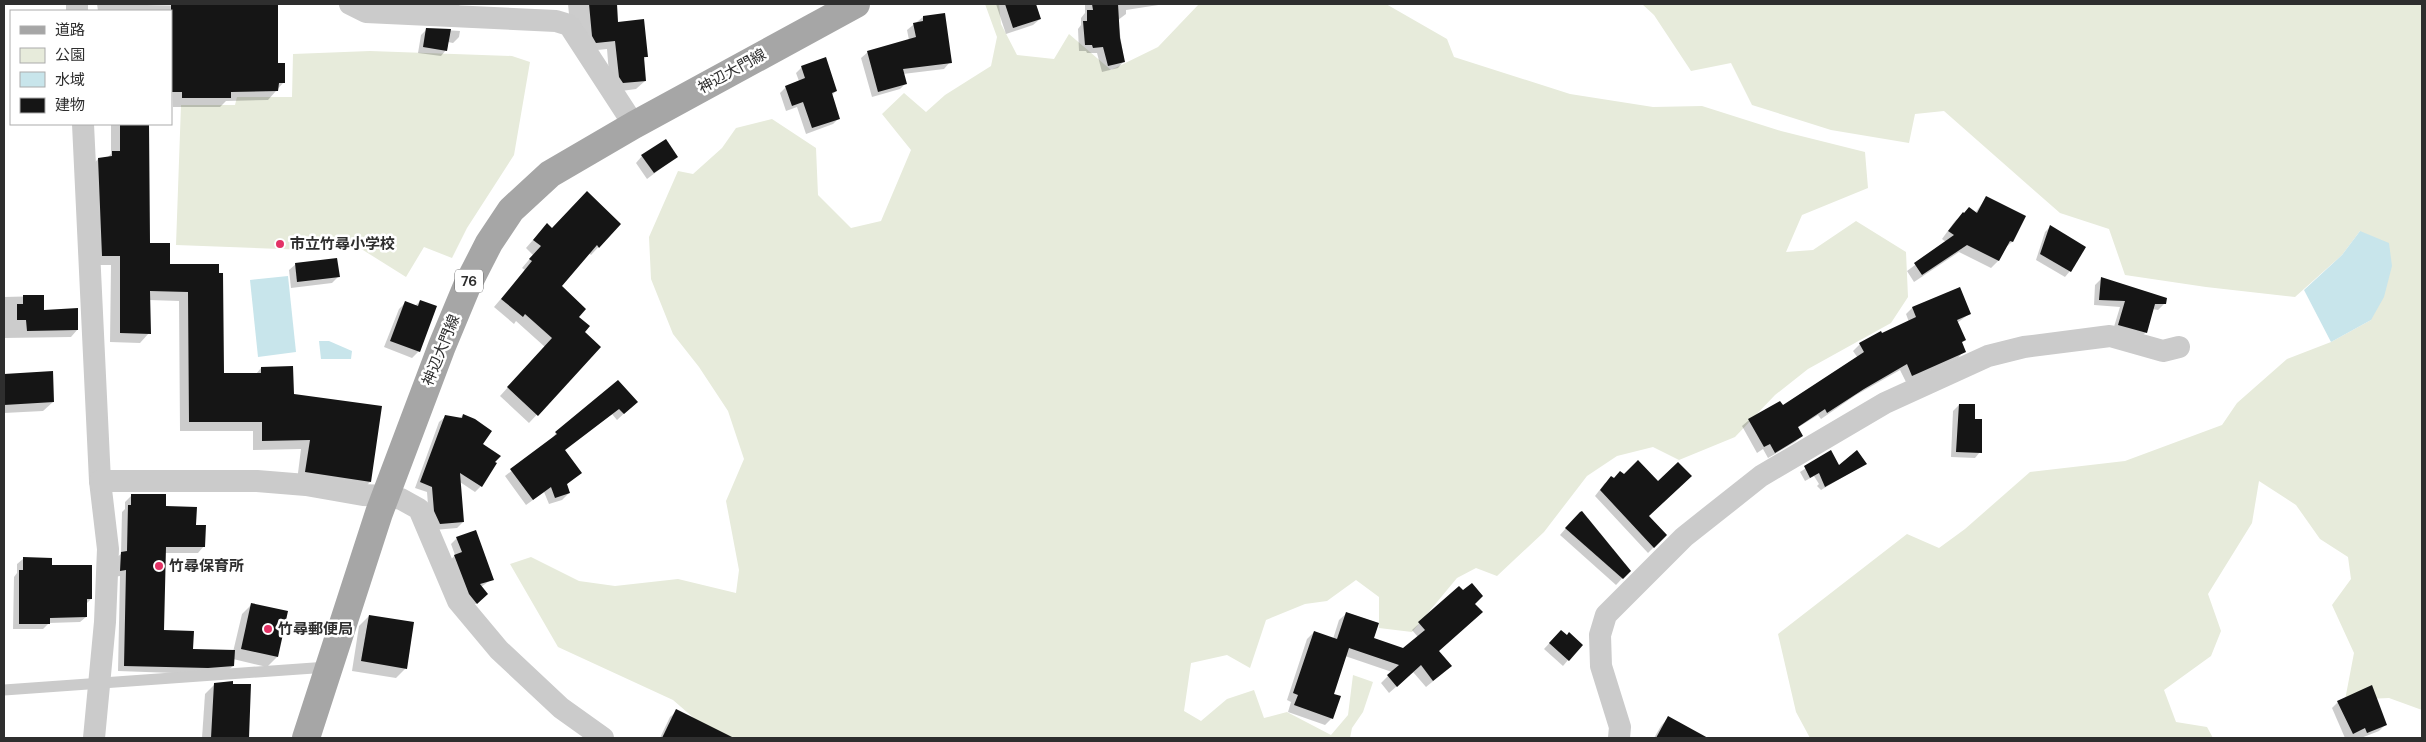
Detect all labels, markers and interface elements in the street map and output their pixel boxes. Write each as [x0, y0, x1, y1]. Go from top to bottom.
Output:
legend [10, 10, 172, 125]
text: 道路 [55, 20, 85, 40]
street label: 神辺大門線 [694, 44, 770, 98]
text: 公園 [55, 45, 85, 65]
text: 水域 [55, 70, 85, 90]
text: 建物 [55, 95, 85, 115]
place label: 市立竹尋小学校 [290, 234, 395, 254]
marker: 市立竹尋小学校 [274, 238, 286, 250]
road number: 76 [455, 270, 483, 292]
street label: 神辺大門線 [418, 311, 464, 389]
place label: 竹尋保育所 [169, 556, 244, 576]
marker: 竹尋保育所 [153, 560, 165, 572]
place label: 竹尋郵便局 [278, 619, 353, 639]
marker: 竹尋郵便局 [262, 623, 274, 635]

